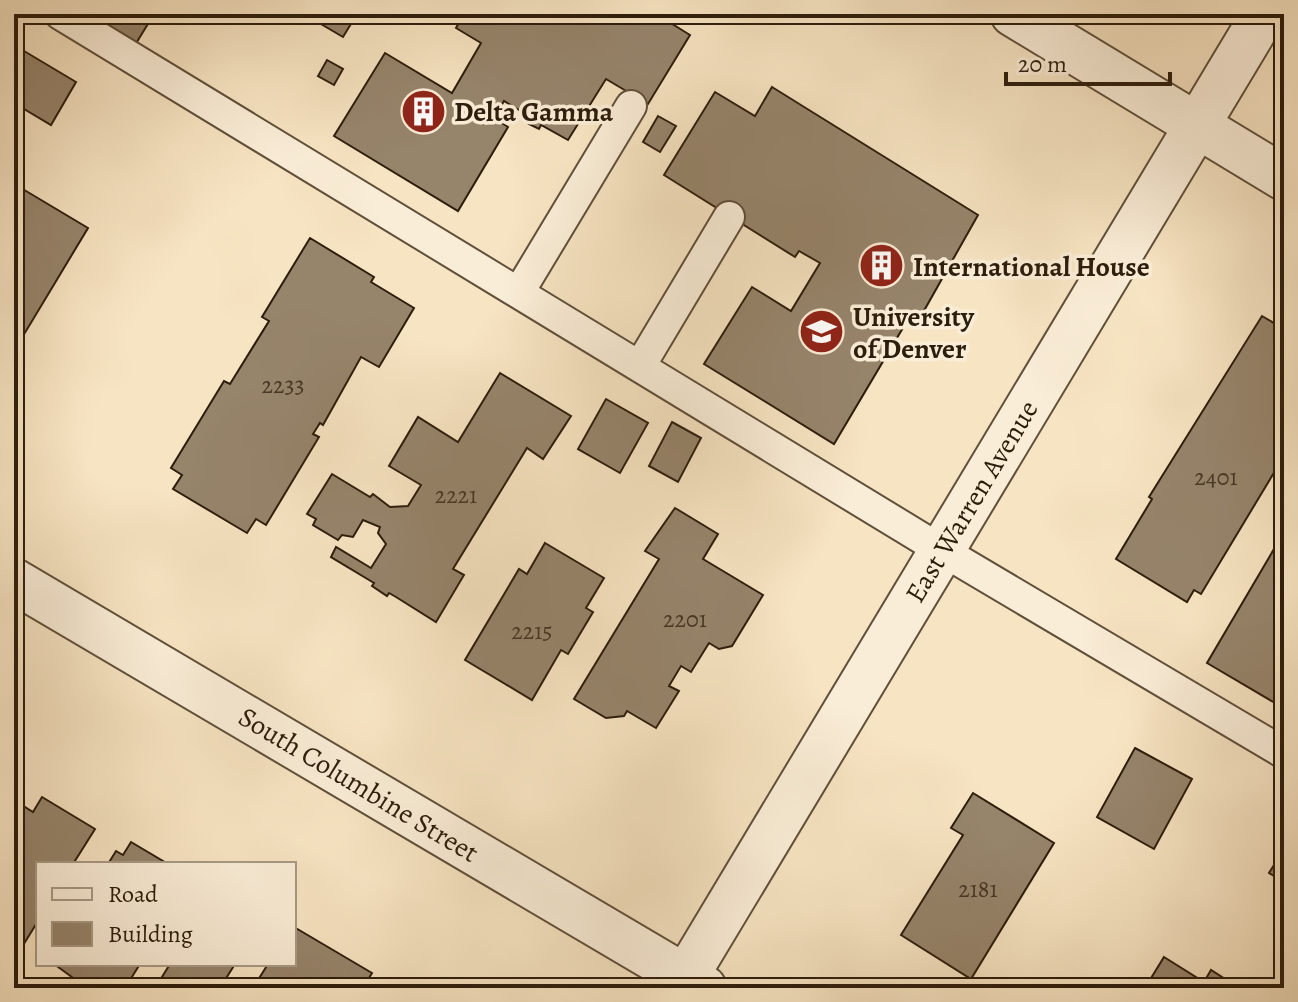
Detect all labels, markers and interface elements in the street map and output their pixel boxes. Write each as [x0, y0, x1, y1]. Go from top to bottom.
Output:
scale bar [1006, 36, 1170, 86]
text: 20 m [1018, 48, 1067, 80]
building icon: Delta Gamma [399, 87, 447, 135]
place label: Delta Gamma [454, 93, 614, 131]
building icon: International House [858, 242, 906, 290]
place label: International House [913, 248, 1150, 286]
place label: University of Denver [853, 298, 975, 368]
school or university icon: University of Denver [798, 308, 846, 356]
house number: 2233 [262, 369, 304, 401]
street label: East Warren Avenue [896, 393, 1047, 610]
house number: 2401 [1194, 461, 1238, 493]
house number: 2221 [435, 479, 477, 511]
house number: 2201 [663, 603, 707, 635]
house number: 2215 [511, 615, 553, 647]
street label: South Columbine Street [231, 698, 486, 872]
legend [36, 862, 296, 966]
house number: 2181 [958, 873, 998, 905]
text: Road [108, 878, 158, 910]
text: Building [108, 918, 193, 950]

